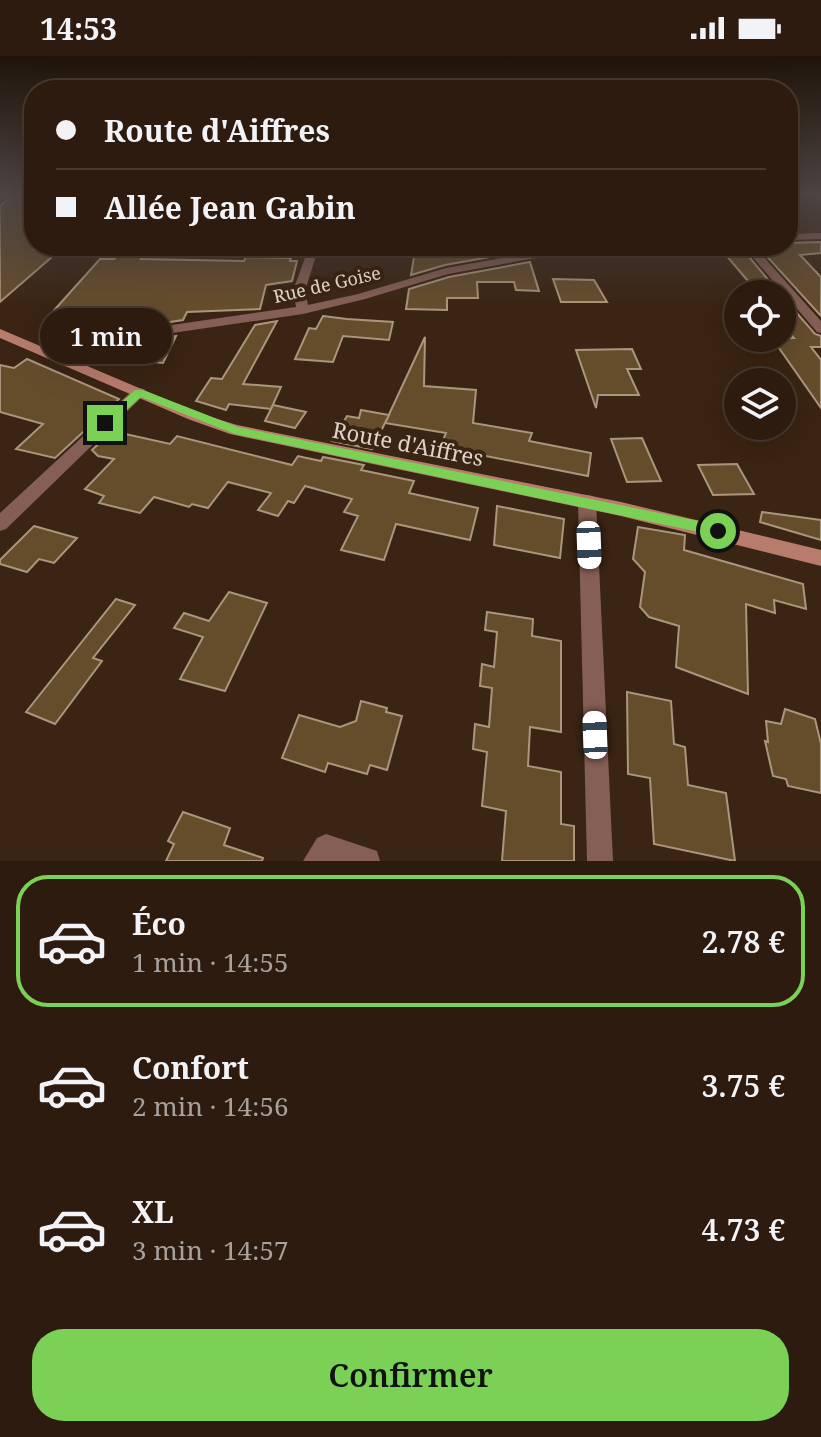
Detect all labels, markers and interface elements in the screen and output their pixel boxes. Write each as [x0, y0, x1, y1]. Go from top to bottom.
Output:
text: 14:53 [40, 8, 117, 49]
text: Route d'Aiffres [104, 110, 330, 151]
text: Allée Jean Gabin [104, 187, 356, 228]
street label: Rue de Goise [271, 260, 383, 308]
map controls [724, 280, 796, 440]
button: locate [724, 280, 796, 352]
callout: 1 min [39, 307, 171, 363]
text: 1 min [70, 318, 142, 354]
button: layers [724, 368, 796, 440]
route end [87, 405, 123, 441]
street label: Route d'Aiffres [330, 414, 486, 472]
route start [700, 513, 736, 549]
car [576, 521, 602, 569]
car [582, 711, 608, 759]
text: Éco [132, 903, 186, 944]
icon: car [36, 905, 108, 977]
text: 2.78 € [701, 921, 785, 962]
text: 1 min · 14:55 [132, 944, 289, 980]
text: Confort [132, 1047, 249, 1088]
icon: car [36, 1049, 108, 1121]
text: 3.75 € [701, 1065, 785, 1106]
text: 2 min · 14:56 [132, 1088, 289, 1124]
text: XL [132, 1191, 174, 1232]
icon: car [36, 1193, 108, 1265]
text: 4.73 € [701, 1209, 785, 1250]
text: 3 min · 14:57 [132, 1232, 289, 1268]
button: Confirmer [32, 1329, 789, 1421]

